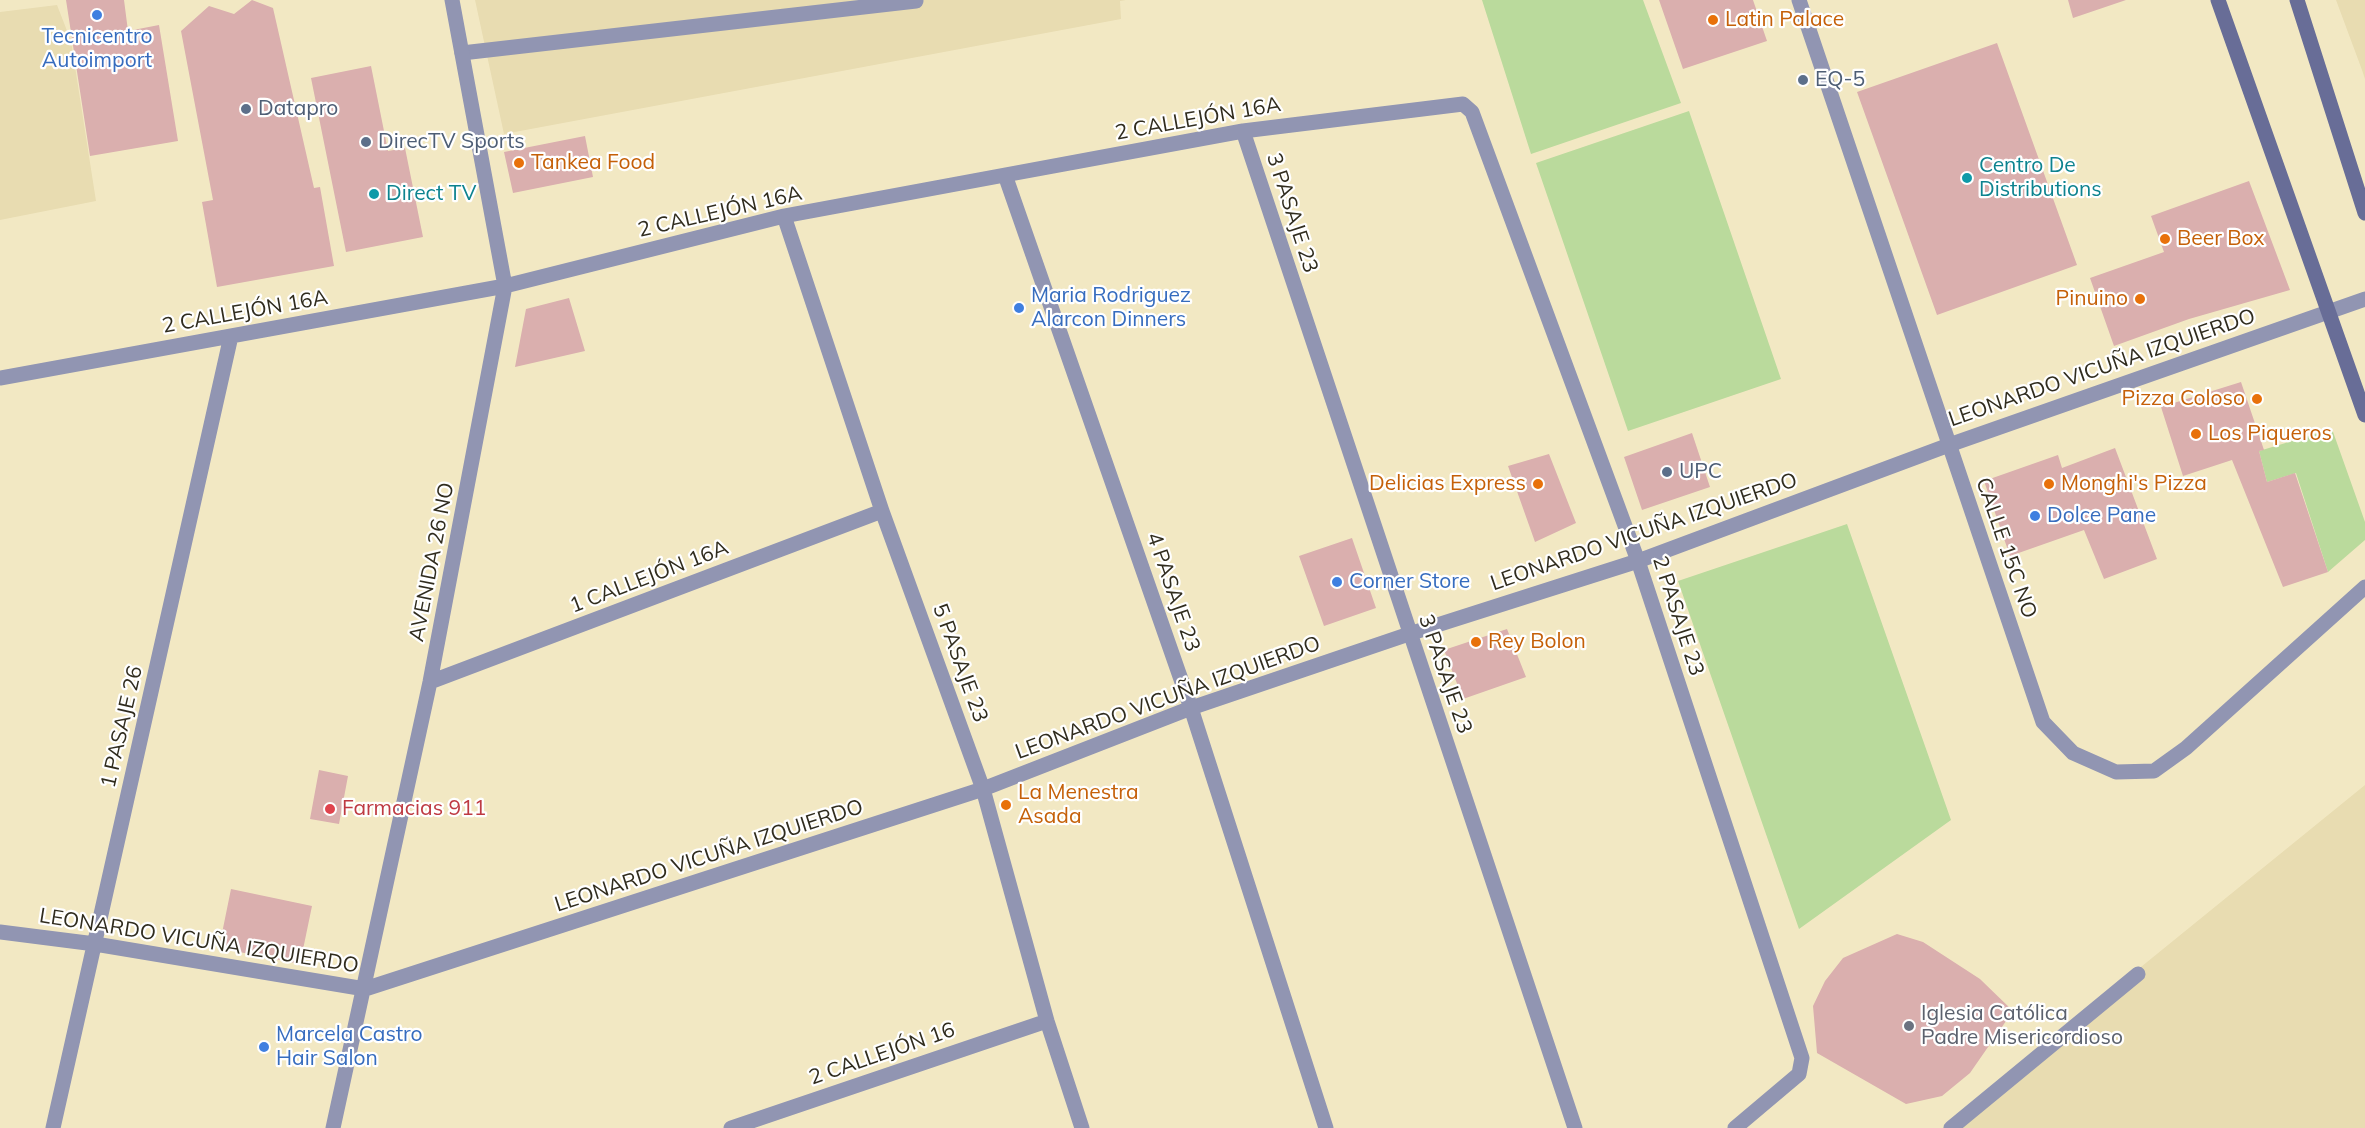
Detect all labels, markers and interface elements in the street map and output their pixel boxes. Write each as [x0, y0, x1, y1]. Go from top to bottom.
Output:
place label: Latin Palace [1725, 7, 1844, 33]
marker: Tecnicentro Autoimport [90, 8, 104, 22]
marker: Latin Palace [1706, 13, 1720, 27]
place label: Tecnicentro Autoimport [42, 24, 152, 74]
place label: EQ-5 [1815, 67, 1865, 93]
marker: EQ-5 [1796, 73, 1810, 87]
street label: 2 CALLEJÓN 16A [1113, 92, 1283, 146]
place label: Datapro [258, 96, 338, 122]
marker: Datapro [239, 102, 253, 116]
place label: DirecTV Sports [378, 129, 525, 155]
marker: DirecTV Sports [359, 135, 373, 149]
place label: Tankea Food [531, 150, 655, 176]
street label: 3 PASAJE 23 [1261, 150, 1323, 276]
place label: Centro De Distributions [1979, 153, 2102, 203]
marker: Tankea Food [512, 156, 526, 170]
marker: Centro De Distributions [1960, 171, 1974, 185]
place label: Direct TV [386, 181, 476, 207]
street label: 2 CALLEJÓN 16A [635, 181, 805, 243]
marker: Direct TV [367, 187, 381, 201]
place label: Beer Box [2177, 226, 2264, 252]
marker: Beer Box [2158, 232, 2172, 246]
place label: Maria Rodriguez Alarcon Dinners [1031, 283, 1191, 333]
street label: 2 CALLEJÓN 16A [160, 285, 330, 339]
place label: Pinuino [2056, 286, 2128, 312]
marker: Pinuino [2133, 292, 2147, 306]
marker: Maria Rodriguez Alarcon Dinners [1012, 301, 1026, 315]
street label: LEONARDO VICUÑA IZQUIERDO [1945, 304, 2259, 432]
place label: Pizza Coloso [2122, 386, 2245, 412]
marker: Pizza Coloso [2250, 392, 2264, 406]
place label: Los Piqueros [2208, 421, 2332, 447]
marker: Los Piqueros [2189, 427, 2203, 441]
place label: UPC [1679, 459, 1722, 485]
marker: UPC [1660, 465, 1674, 479]
street label: LEONARDO VICUÑA IZQUIERDO [1487, 468, 1801, 596]
place label: Delicias Express [1369, 471, 1526, 497]
place label: Monghi's Pizza [2061, 471, 2207, 497]
street label: CALLE 15C NO [1970, 474, 2042, 622]
marker: Delicias Express [1531, 477, 1545, 491]
marker: Monghi's Pizza [2042, 477, 2056, 491]
street label: AVENIDA 26 NO [404, 480, 460, 644]
place label: Dolce Pane [2047, 503, 2156, 529]
marker: Dolce Pane [2028, 509, 2042, 523]
street label: 4 PASAJE 23 [1141, 529, 1205, 655]
street label: 1 CALLEJÓN 16A [566, 535, 732, 619]
street label: 2 PASAJE 23 [1647, 553, 1709, 679]
place label: Corner Store [1349, 569, 1470, 595]
marker: Corner Store [1330, 575, 1344, 589]
street label: 5 PASAJE 23 [927, 600, 993, 726]
street label: 3 PASAJE 23 [1413, 611, 1477, 737]
place label: Rey Bolon [1488, 629, 1586, 655]
street label: LEONARDO VICUÑA IZQUIERDO [1012, 631, 1324, 765]
marker: Rey Bolon [1469, 635, 1483, 649]
street label: 1 PASAJE 26 [96, 664, 148, 790]
place label: La Menestra Asada [1018, 780, 1138, 830]
street label: LEONARDO VICUÑA IZQUIERDO [552, 794, 866, 918]
place label: Farmacias 911 [342, 796, 486, 822]
marker: La Menestra Asada [999, 798, 1013, 812]
marker: Farmacias 911 [323, 802, 337, 816]
street label: LEONARDO VICUÑA IZQUIERDO [38, 903, 360, 979]
place label: Iglesia Católica Padre Misericordioso [1921, 1001, 2123, 1051]
street label: 2 CALLEJÓN 16 [806, 1017, 958, 1091]
marker: Iglesia Católica Padre Misericordioso [1902, 1019, 1916, 1033]
place label: Marcela Castro Hair Salon [276, 1022, 423, 1072]
marker: Marcela Castro Hair Salon [257, 1040, 271, 1054]

